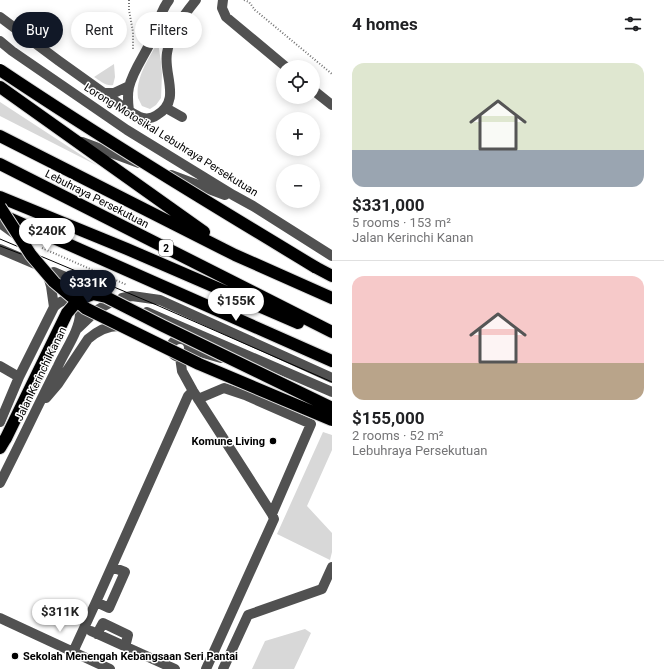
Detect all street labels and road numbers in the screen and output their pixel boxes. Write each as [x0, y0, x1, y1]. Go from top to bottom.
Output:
street label: Lorong Motosikal Lebuhraya Persekutuan [82, 81, 260, 199]
street label: Lebuhraya Persekutuan [43, 167, 151, 231]
road number: 2 [159, 240, 173, 256]
street label: Jalan Kerinchi Kanan [13, 325, 69, 423]

